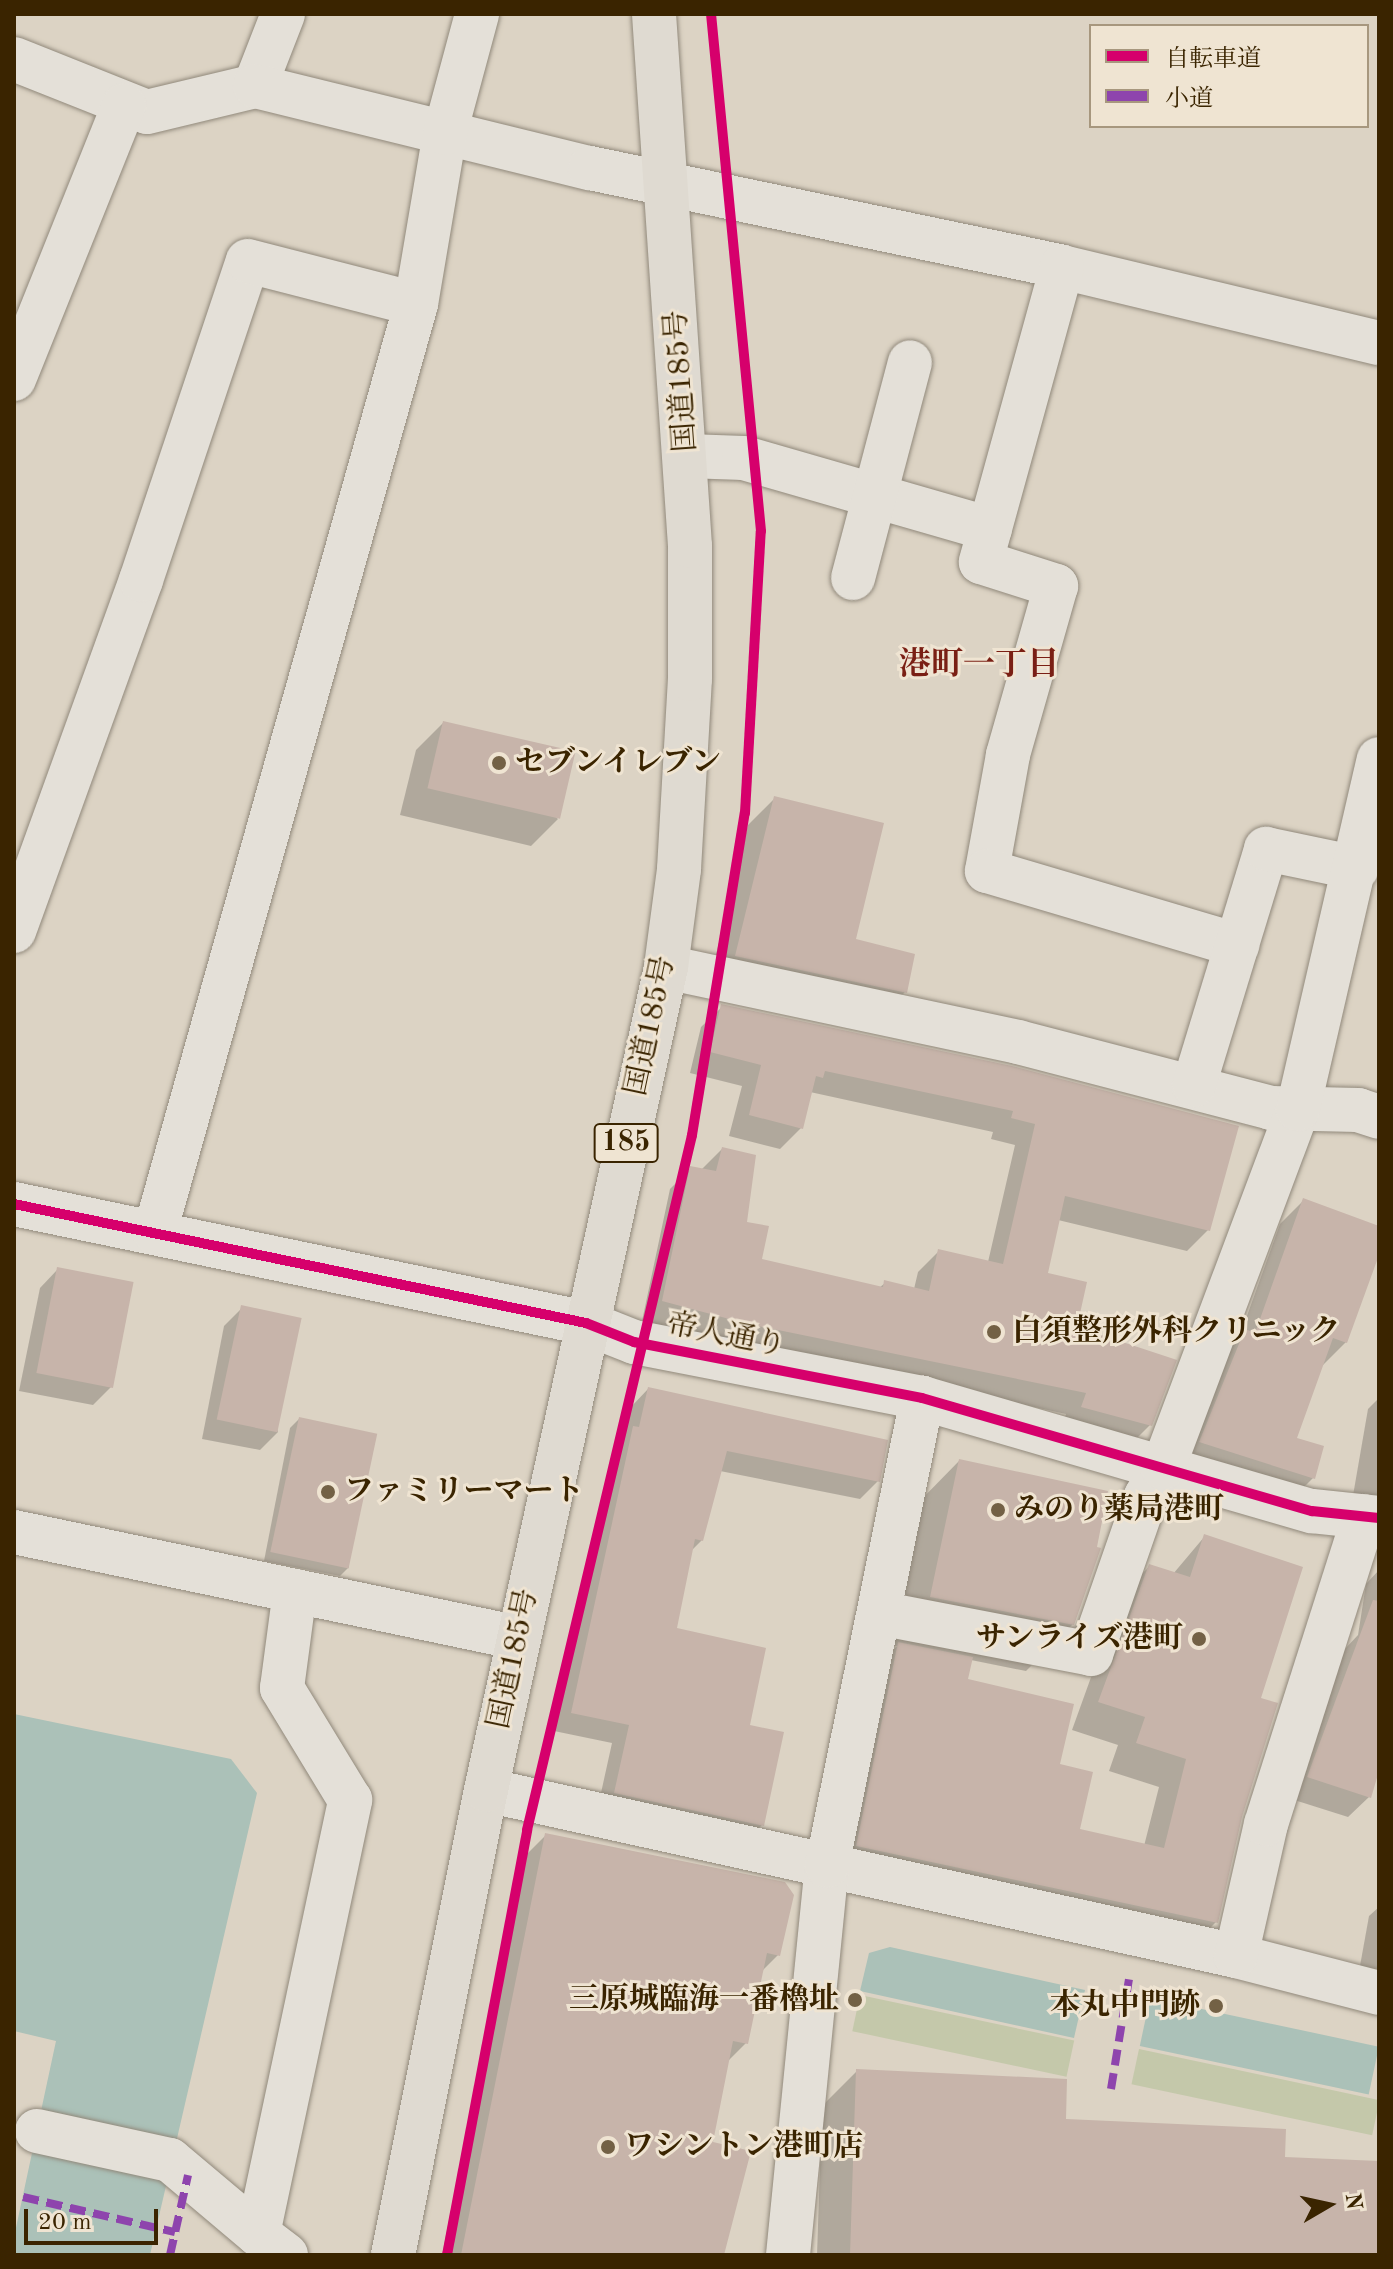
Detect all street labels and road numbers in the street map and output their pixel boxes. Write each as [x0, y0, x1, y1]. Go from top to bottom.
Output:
street label: 国道185号 [659, 309, 705, 453]
street label: 国道185号 [619, 953, 683, 1099]
road number: 185 [592, 1119, 660, 1167]
street label: 帝人通り [664, 1307, 788, 1365]
street label: 国道185号 [482, 1586, 546, 1732]

